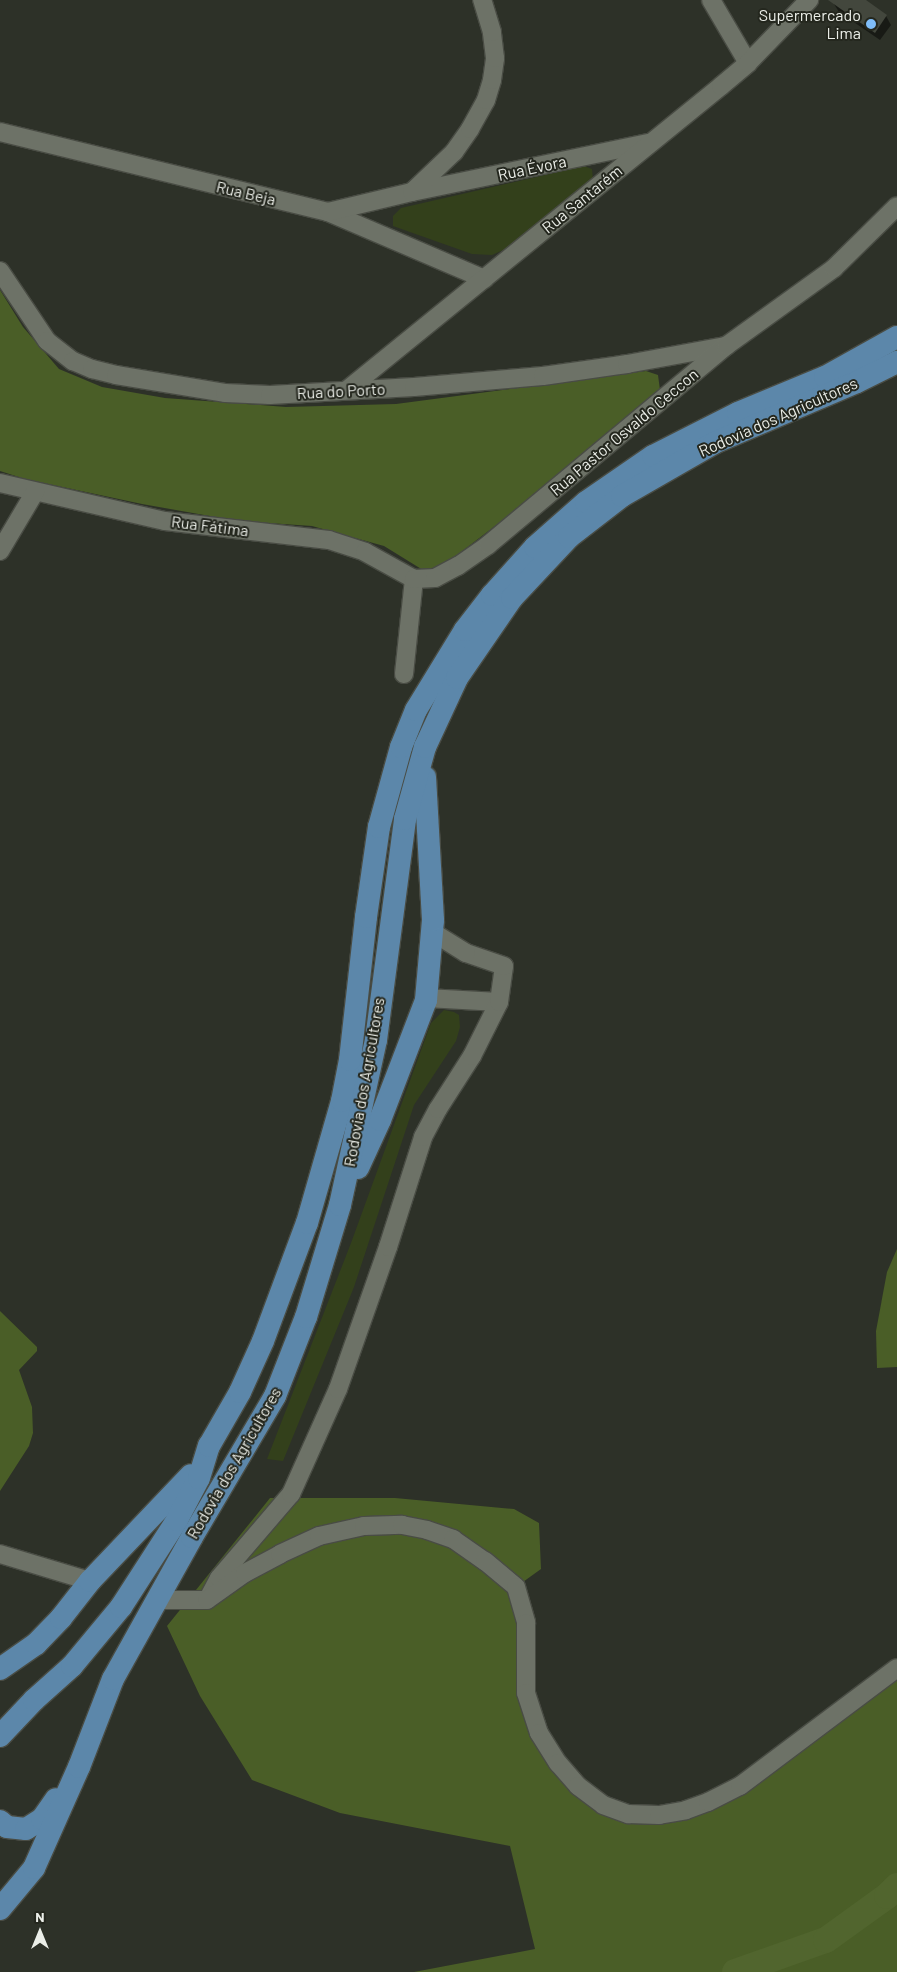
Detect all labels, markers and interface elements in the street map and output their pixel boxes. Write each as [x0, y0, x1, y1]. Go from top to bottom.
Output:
place label: Supermercado Lima [759, 5, 861, 43]
marker: Supermercado Lima [865, 18, 877, 30]
street label: Rua Évora [496, 151, 568, 185]
street label: Rua Santarém [538, 161, 626, 237]
street label: Rua Beja [214, 177, 278, 209]
street label: Rua Pastor Osvaldo Ceccon [546, 364, 702, 500]
street label: Rodovia dos Agricultores [696, 373, 860, 461]
street label: Rua do Porto [296, 379, 386, 403]
street label: Rua Fátima [170, 512, 250, 540]
street label: Rodovia dos Agricultores [340, 996, 388, 1168]
street label: Rodovia dos Agricultores [183, 1384, 285, 1542]
north arrow [15, 1907, 65, 1957]
text: N [35, 1908, 45, 1925]

